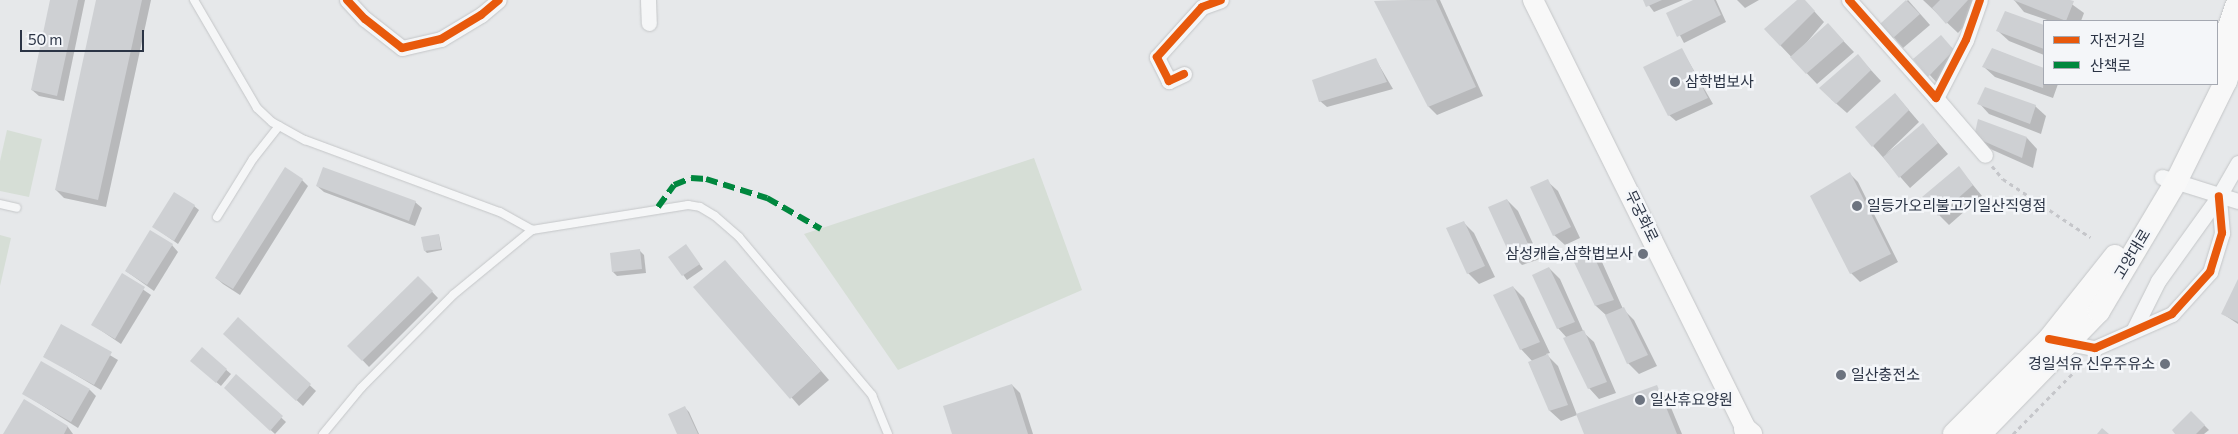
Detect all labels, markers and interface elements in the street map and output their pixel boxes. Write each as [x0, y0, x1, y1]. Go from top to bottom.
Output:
scale bar [22, 20, 146, 52]
legend [2043, 20, 2218, 85]
text: 50 m [28, 30, 62, 48]
text: 자전거길 [2090, 31, 2145, 49]
text: 산책로 [2090, 56, 2131, 74]
place label: 삼학법보사 [1685, 73, 1754, 91]
marker: 삼학법보사 [1669, 76, 1681, 88]
street label: 무궁화로 [1622, 187, 1662, 245]
place label: 일등가오리불고기일산직영점 [1867, 197, 2046, 215]
marker: 일등가오리불고기일산직영점 [1851, 200, 1863, 212]
street label: 고양대로 [2110, 226, 2154, 282]
place label: 삼성캐슬,삼학법보사 [1505, 245, 1633, 263]
marker: 삼성캐슬,삼학법보사 [1637, 248, 1649, 260]
place label: 경일석유 신우주유소 [2028, 355, 2155, 373]
marker: 경일석유 신우주유소 [2159, 358, 2171, 370]
place label: 일산충전소 [1851, 366, 1920, 384]
marker: 일산충전소 [1835, 369, 1847, 381]
place label: 일산휴요양원 [1650, 391, 1733, 409]
marker: 일산휴요양원 [1634, 394, 1646, 406]

